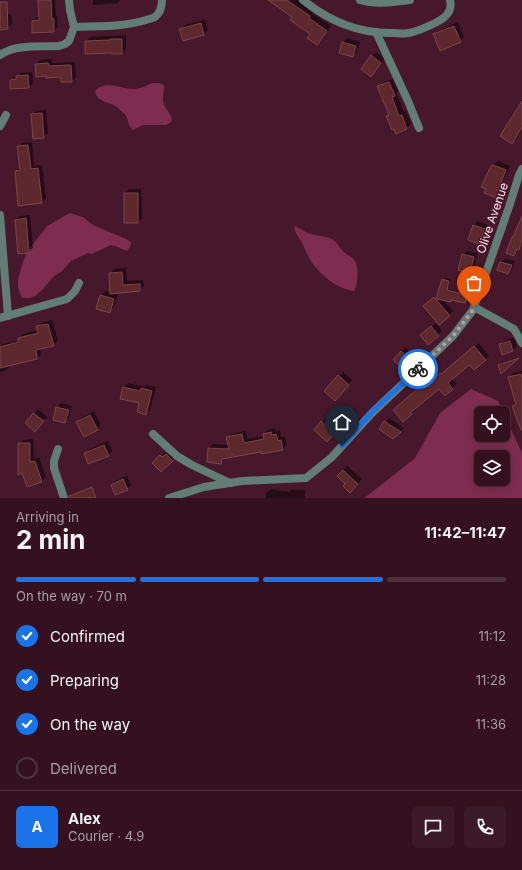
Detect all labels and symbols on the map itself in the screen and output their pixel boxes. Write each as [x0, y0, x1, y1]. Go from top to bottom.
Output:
street label: Olive Avenue [473, 181, 511, 255]
pin [457, 266, 491, 307]
courier [398, 349, 438, 389]
pin [325, 405, 359, 446]

